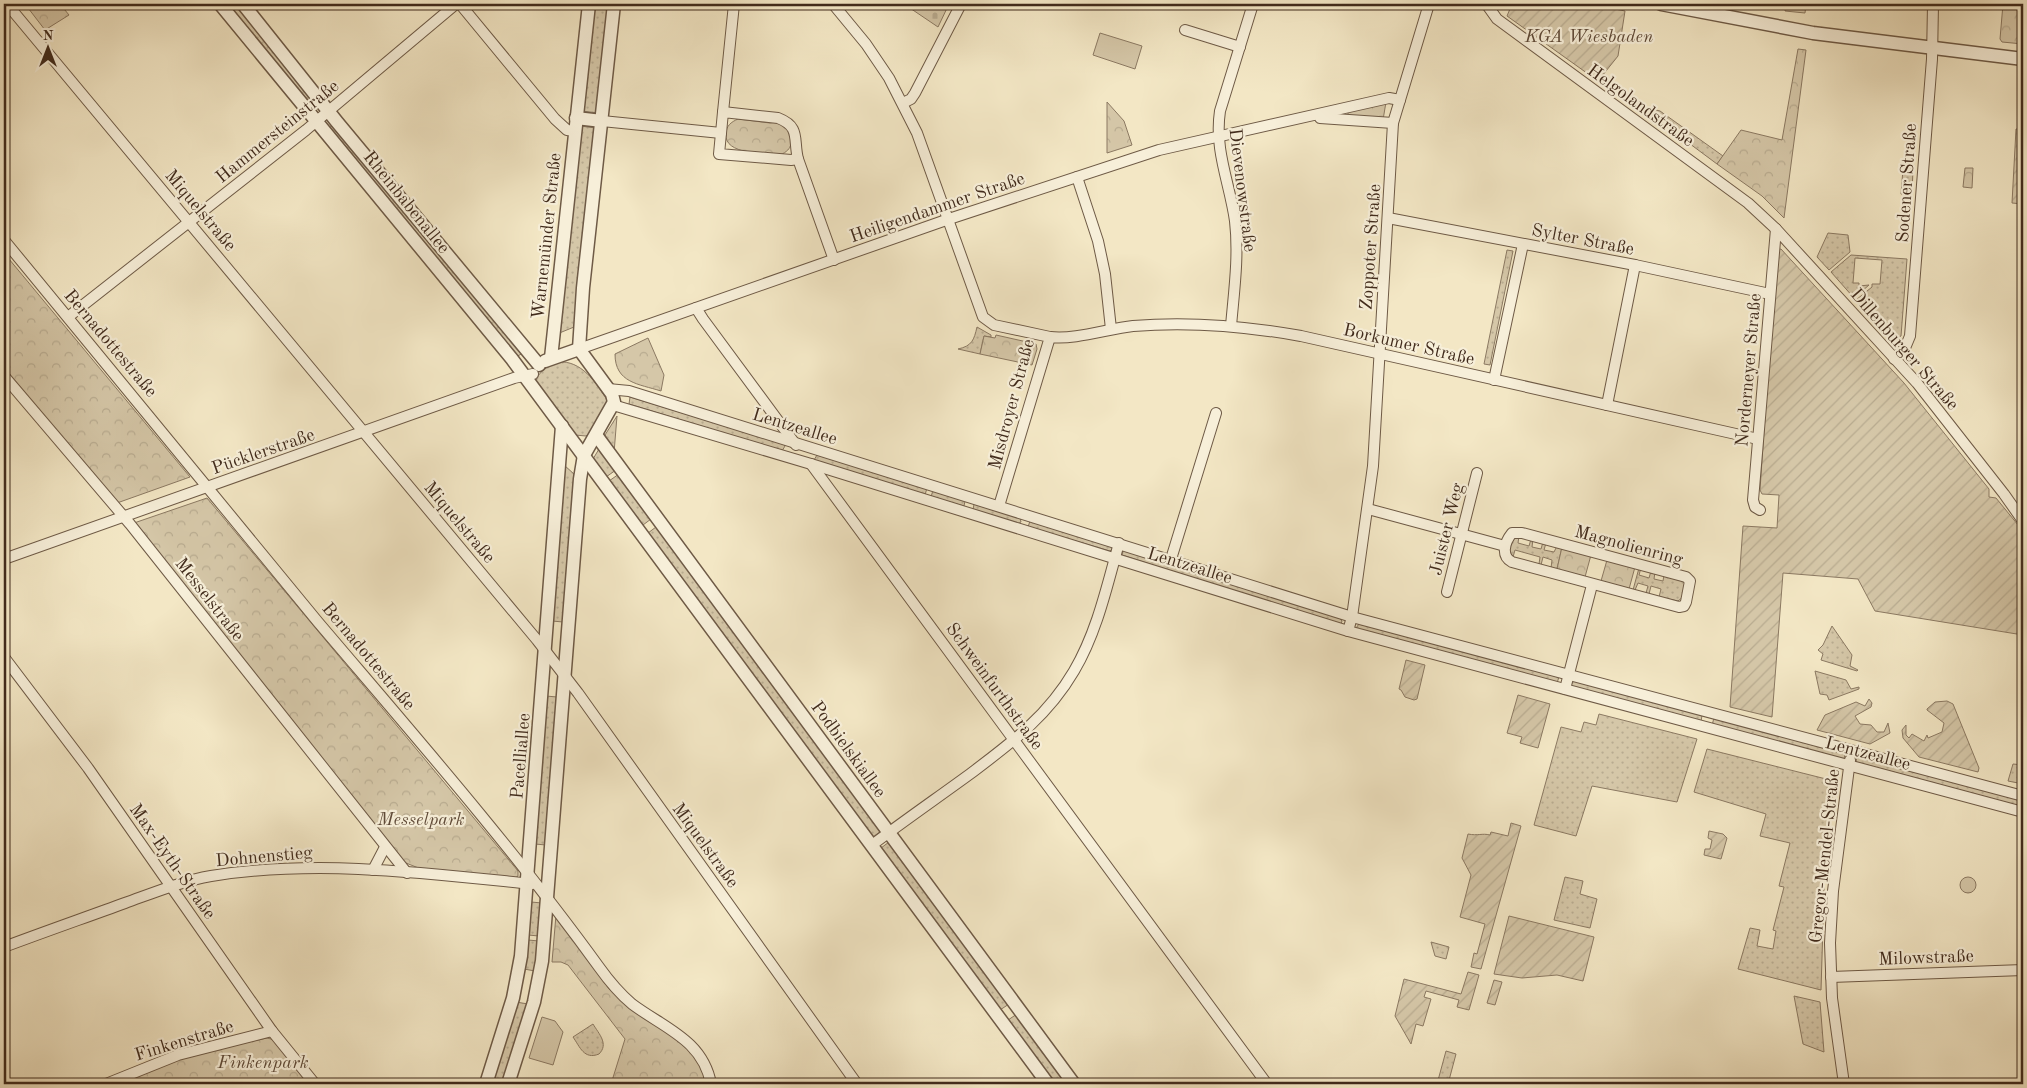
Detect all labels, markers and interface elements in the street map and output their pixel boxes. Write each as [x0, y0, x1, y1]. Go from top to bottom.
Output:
north arrow [22, 22, 72, 72]
park label: KGA Wiesbaden [1524, 28, 1653, 46]
text: N [43, 29, 54, 43]
street label: Helgolandstraße [1584, 61, 1697, 150]
street label: Hammersteinstraße [213, 77, 343, 187]
street label: Sodener Straße [1894, 123, 1920, 243]
street label: Dievenowstraße [1225, 127, 1259, 253]
street label: Rheinbabenallee [360, 148, 453, 257]
street label: Warnemünder Straße [529, 152, 565, 320]
street label: Miquelstraße [161, 167, 239, 255]
street label: Heiligendammer Straße [847, 170, 1027, 246]
street label: Zoppoter Straße [1358, 183, 1384, 311]
street label: Sylter Straße [1530, 221, 1636, 259]
street label: Dillenburger Straße [1847, 285, 1962, 414]
street label: Bernadottestraße [60, 287, 160, 401]
street label: Norderneyer Straße [1733, 293, 1765, 448]
street label: Borkumer Straße [1341, 321, 1476, 369]
street label: Misdroyer Straße [986, 337, 1038, 471]
street label: Lentzeallee [750, 406, 839, 448]
street label: Pücklerstraße [209, 426, 317, 478]
street label: Miquelstraße [420, 479, 498, 567]
street label: Juister Weg [1427, 481, 1467, 577]
street label: Magnolienring [1572, 523, 1685, 569]
street label: Lentzeallee [1145, 545, 1234, 587]
street label: Messelstraße [171, 555, 247, 645]
street label: Bernadottestraße [318, 600, 418, 714]
street label: Schweinfurthstraße [942, 620, 1046, 753]
street label: Podbielskiallee [807, 698, 889, 801]
street label: Pacelliallee [508, 712, 534, 800]
street label: Lentzeallee [1823, 734, 1912, 774]
street label: Gregor-Mendel-Straße [1807, 768, 1843, 944]
street label: Miquelstraße [669, 800, 742, 891]
street label: Max-Eyth-Straße [126, 801, 219, 923]
park label: Messelpark [376, 811, 465, 829]
street label: Dohnenstieg [215, 844, 314, 870]
street label: Milowstraße [1878, 947, 1974, 969]
street label: Finkenstraße [133, 1017, 236, 1065]
park label: Finkenpark [217, 1054, 309, 1072]

